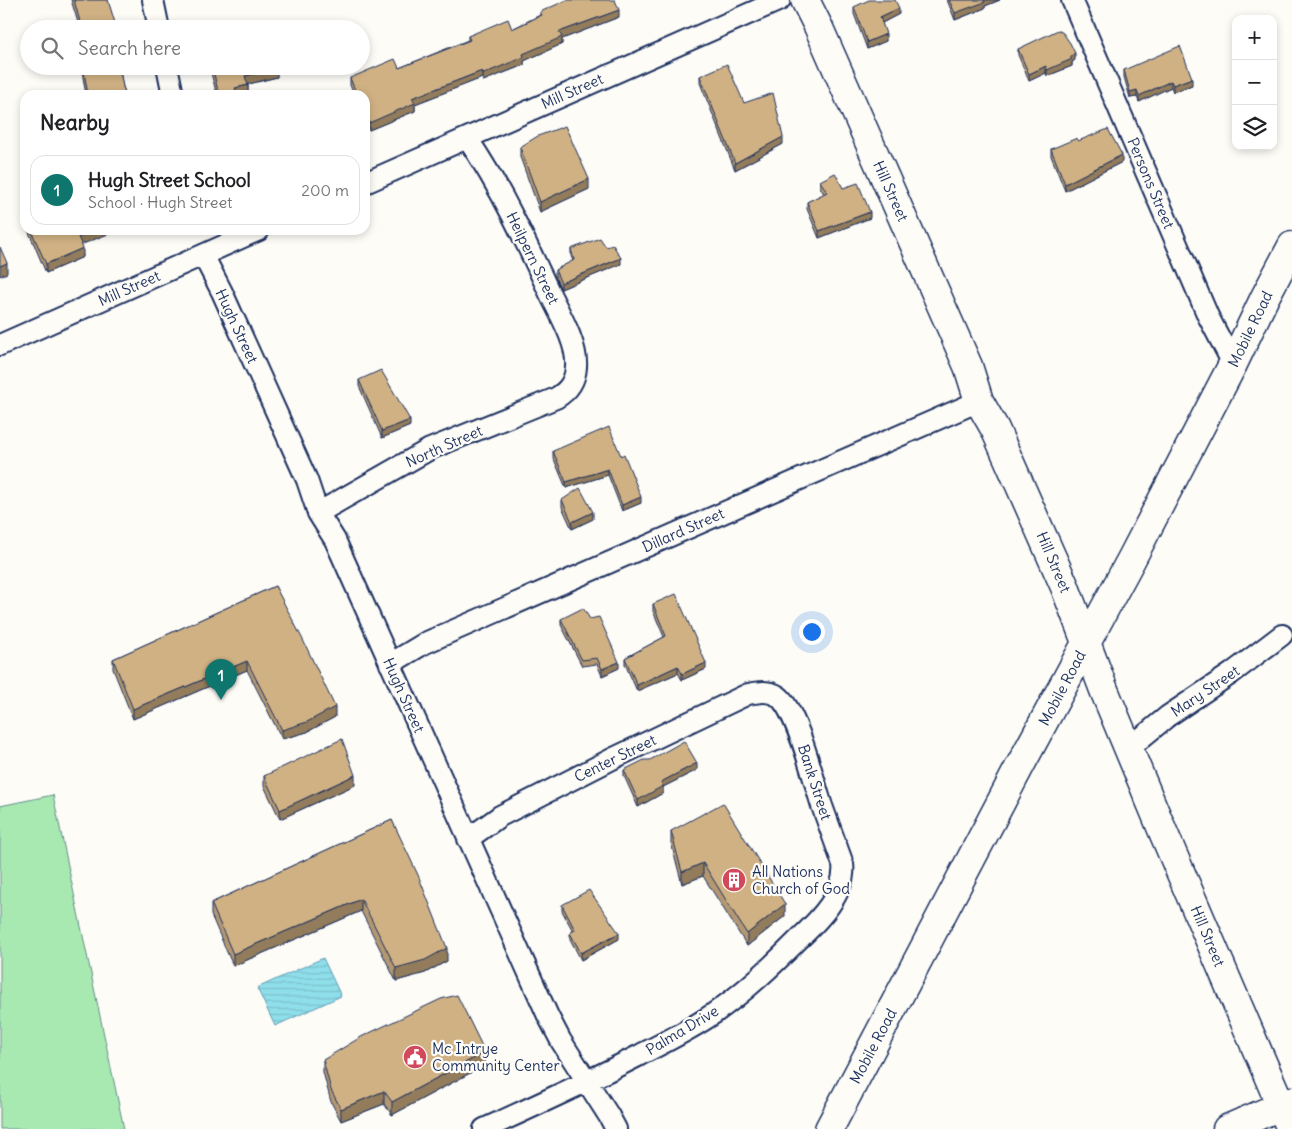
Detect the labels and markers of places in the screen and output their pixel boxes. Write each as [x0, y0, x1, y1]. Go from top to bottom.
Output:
pin: 1 [205, 659, 237, 700]
place label: All Nations Church of God [752, 862, 850, 898]
building icon: All Nations Church of God [721, 867, 747, 893]
place label: Mc Intrye Community Center [432, 1039, 560, 1075]
public building icon: Mc Intrye Community Center [402, 1044, 428, 1070]

